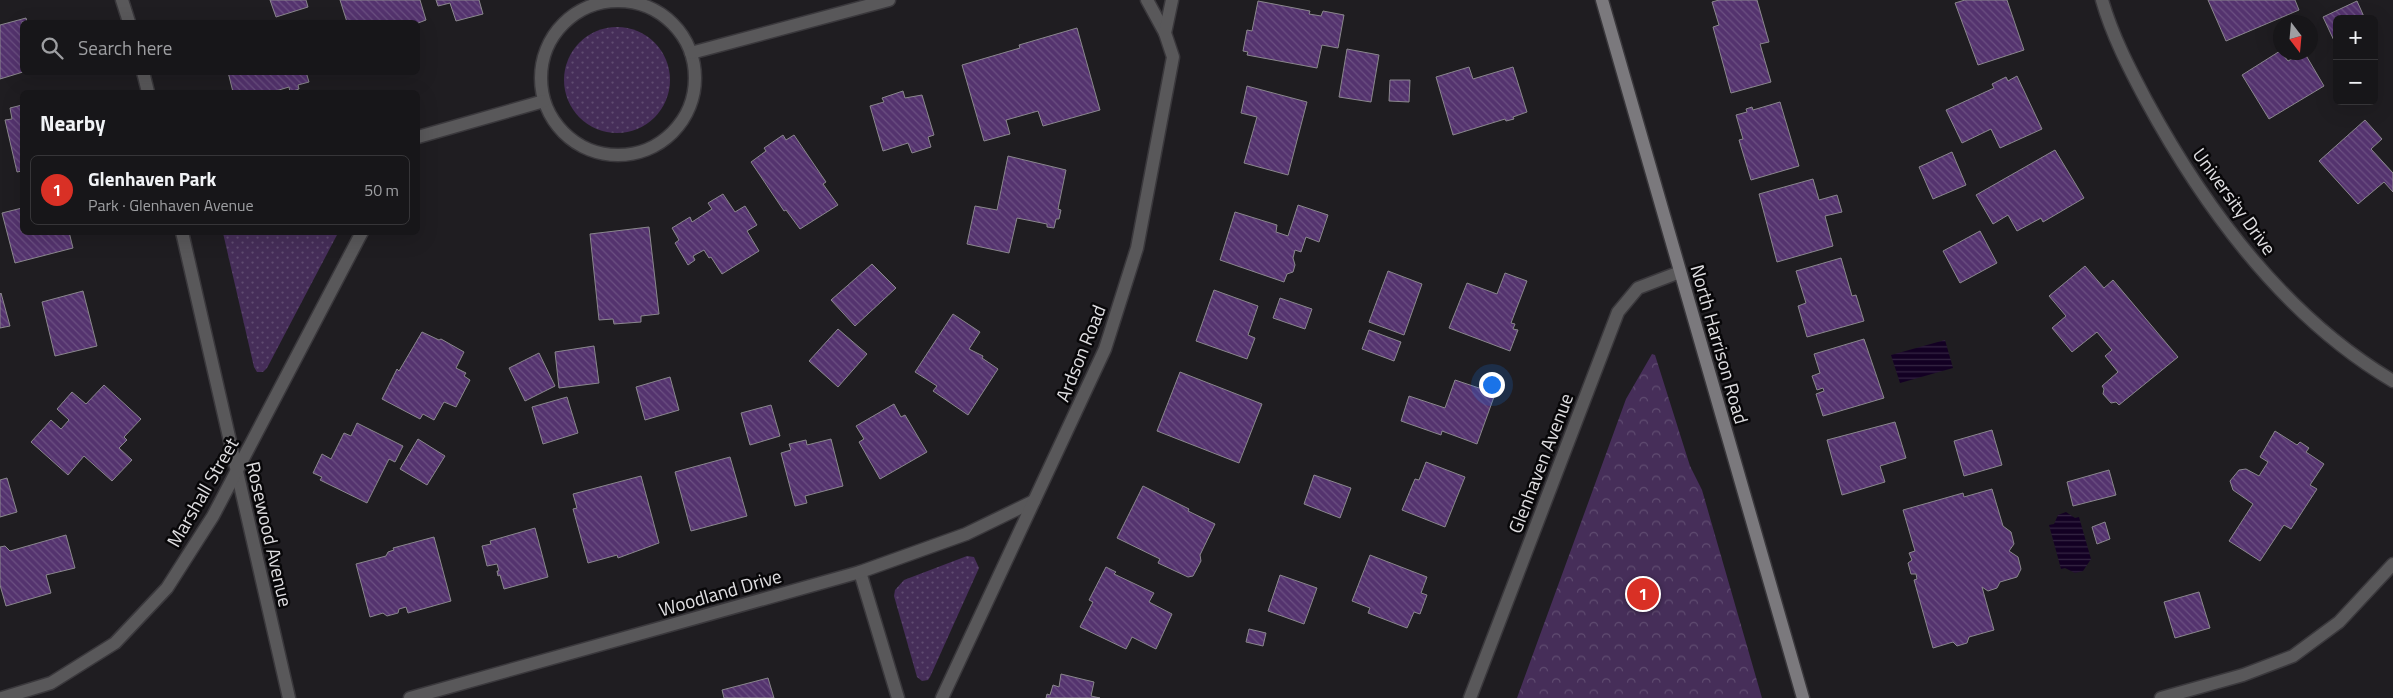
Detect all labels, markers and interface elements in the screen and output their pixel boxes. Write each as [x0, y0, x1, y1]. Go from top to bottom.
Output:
north arrow [2273, 15, 2318, 60]
map controls [2333, 15, 2378, 105]
button: + [2333, 15, 2378, 60]
search box [20, 20, 420, 75]
text: Search here [78, 33, 172, 62]
icon: search [38, 34, 66, 62]
button: − [2333, 60, 2378, 105]
text: Nearby [40, 107, 105, 139]
street label: University Drive [2186, 141, 2284, 261]
text: Glenhaven Park [88, 164, 216, 193]
text: 1 [53, 178, 61, 202]
text: 50 m [364, 178, 399, 202]
text: Park · Glenhaven Avenue [88, 193, 254, 217]
street label: North Harrison Road [1683, 261, 1757, 427]
street label: Ardson Road [1047, 300, 1113, 406]
your location [1479, 372, 1505, 398]
street label: Glenhaven Avenue [1500, 389, 1580, 537]
street label: Marshall Street [159, 431, 245, 552]
street label: Rosewood Avenue [239, 459, 301, 609]
street label: Woodland Drive [655, 561, 785, 623]
pin: 1 [1627, 575, 1659, 613]

